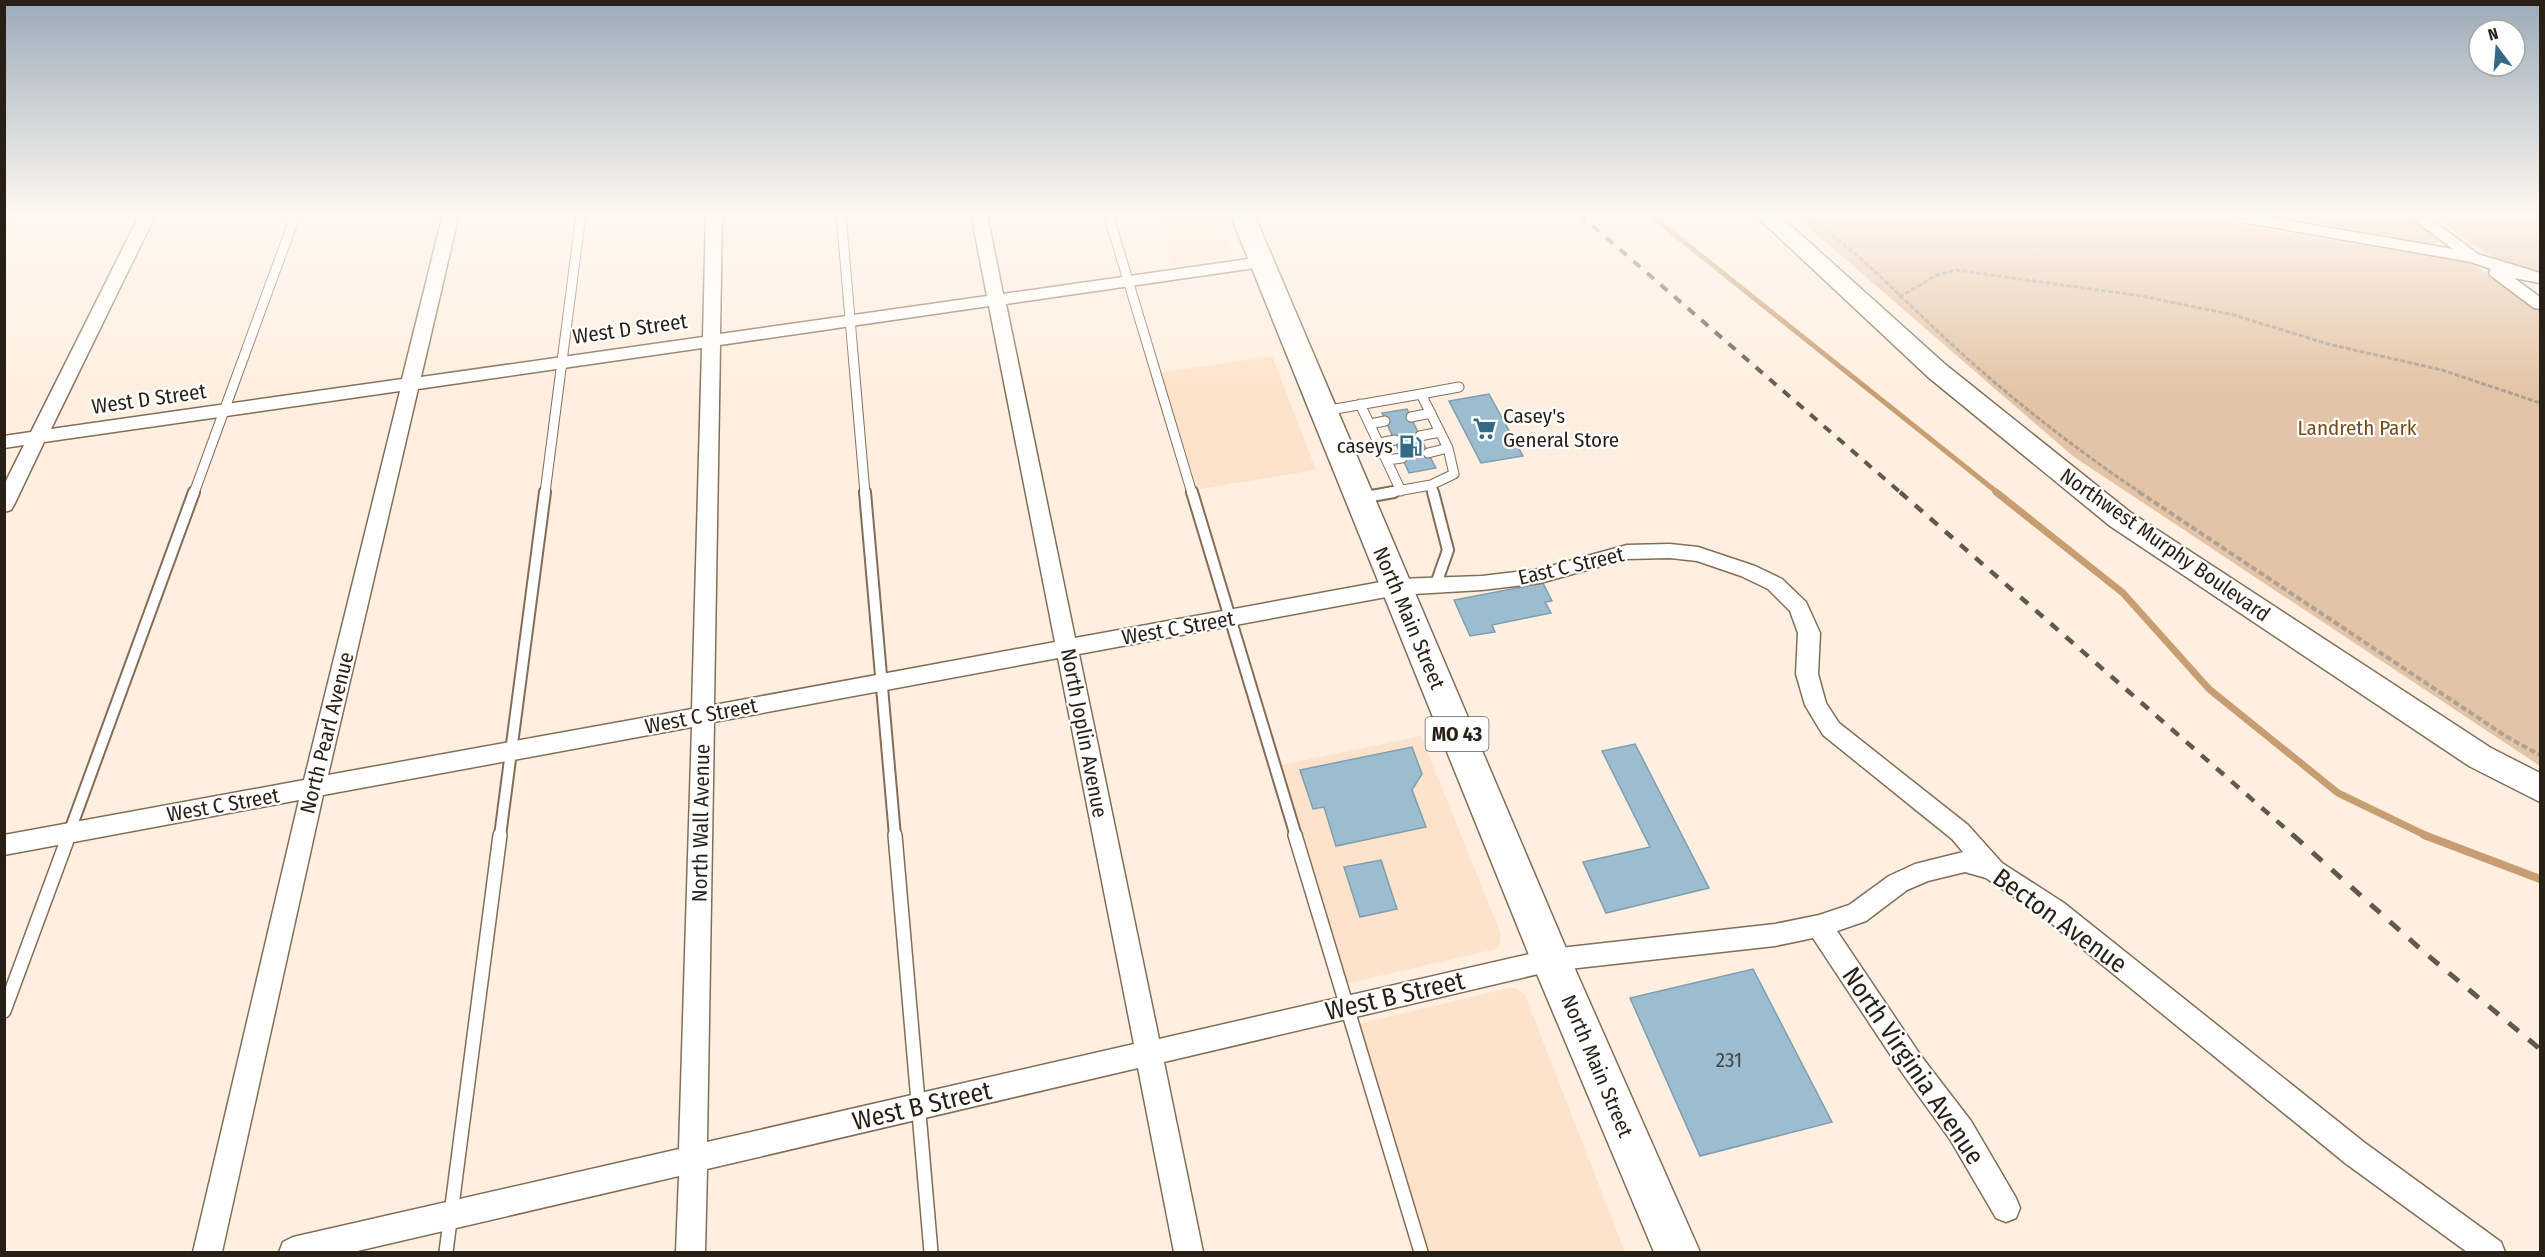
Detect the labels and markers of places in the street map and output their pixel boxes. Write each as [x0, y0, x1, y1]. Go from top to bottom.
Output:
place label: Casey's General Store [1503, 403, 1619, 453]
supermarket icon: Casey's General Store [1472, 415, 1498, 441]
place label: caseys [1337, 433, 1393, 459]
fuel station icon: caseys [1398, 433, 1424, 459]

